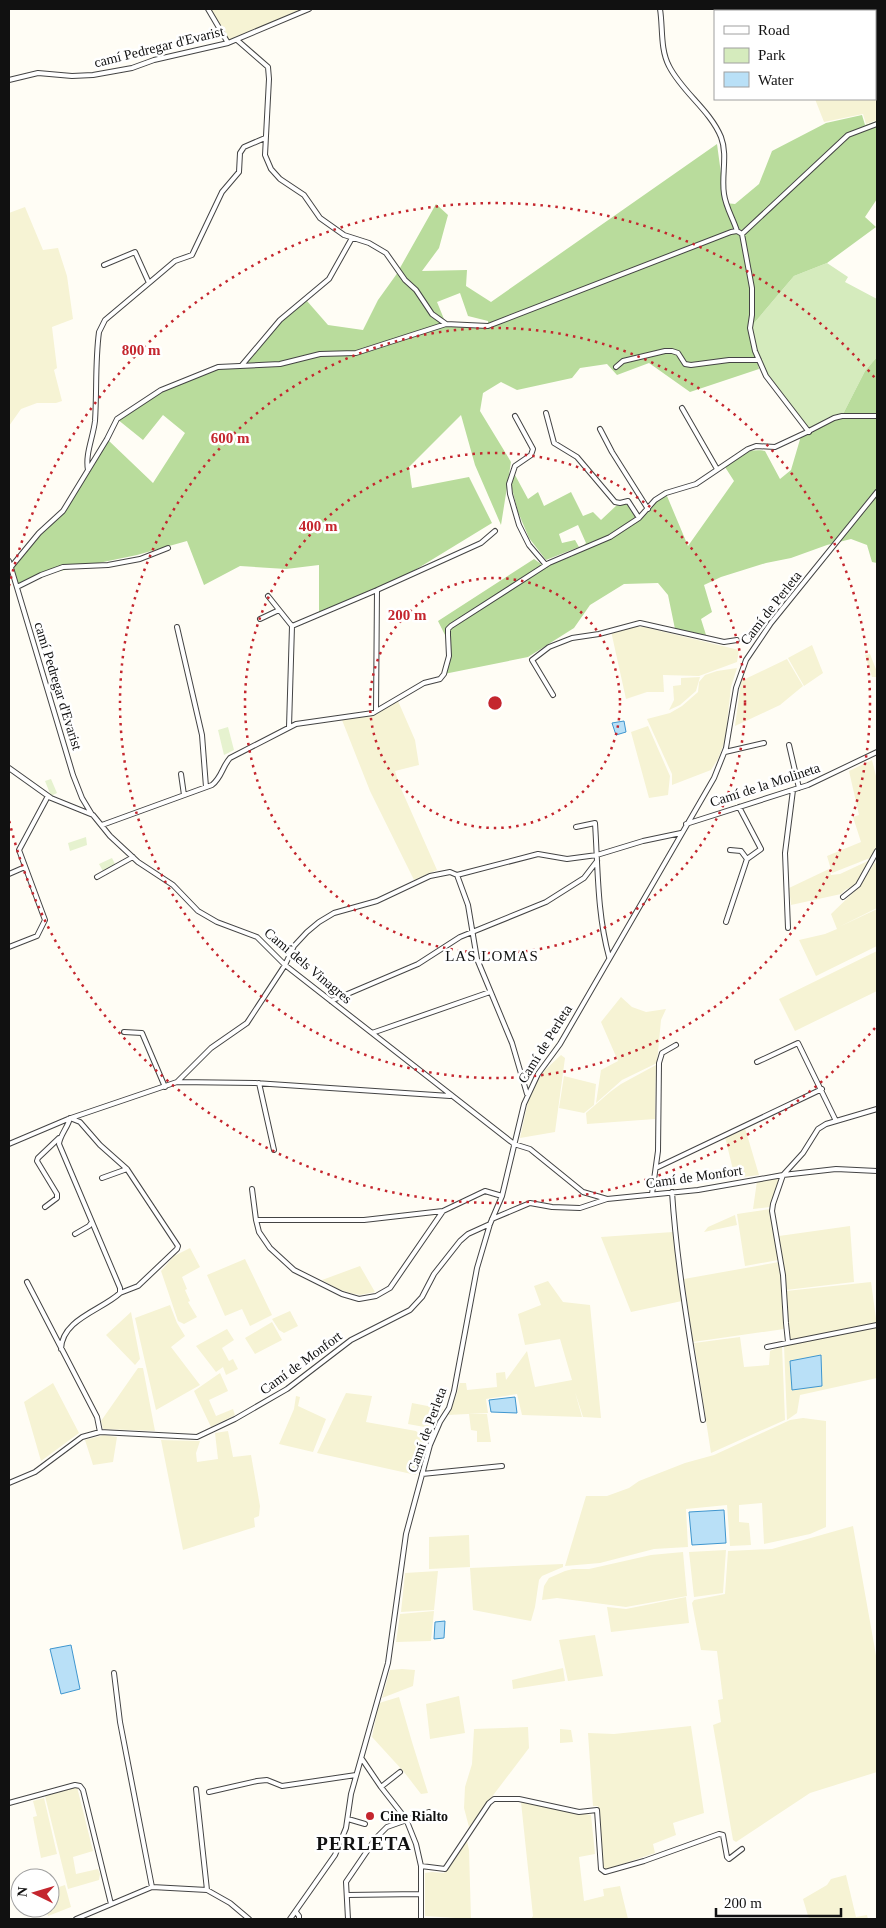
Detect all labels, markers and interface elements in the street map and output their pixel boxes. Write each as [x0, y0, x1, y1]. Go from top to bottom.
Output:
legend [714, 10, 876, 100]
text: Road [758, 22, 790, 38]
street label: camí Pedregar d'Evarist [93, 24, 226, 70]
text: Park [758, 47, 786, 63]
text: Water [758, 72, 793, 88]
text: 800 m [122, 342, 161, 358]
text: 600 m [211, 430, 250, 446]
text: 400 m [299, 518, 338, 534]
street label: Camí de Perleta [738, 568, 805, 648]
text: 200 m [388, 607, 427, 623]
street label: camí Pedregar d'Evarist [31, 620, 85, 752]
centre of rings [486, 694, 504, 712]
street label: Camí de la Molineta [708, 760, 823, 810]
street label: Camí dels Vinagres [261, 925, 355, 1007]
district label: LAS LOMAS [445, 948, 539, 964]
street label: Camí de Perleta [515, 1001, 575, 1086]
street label: Camí de Monfort [645, 1163, 743, 1191]
street label: Camí de Monfort [257, 1328, 345, 1398]
street label: Camí de Perleta [405, 1385, 450, 1475]
place label: Cine Rialto [380, 1809, 448, 1824]
marker: Cine Rialto [364, 1810, 376, 1822]
district label: PERLETA [316, 1833, 412, 1854]
north arrow [10, 1868, 60, 1918]
text: N [15, 1886, 30, 1898]
scale bar [716, 1886, 841, 1918]
text: 200 m [724, 1895, 762, 1911]

